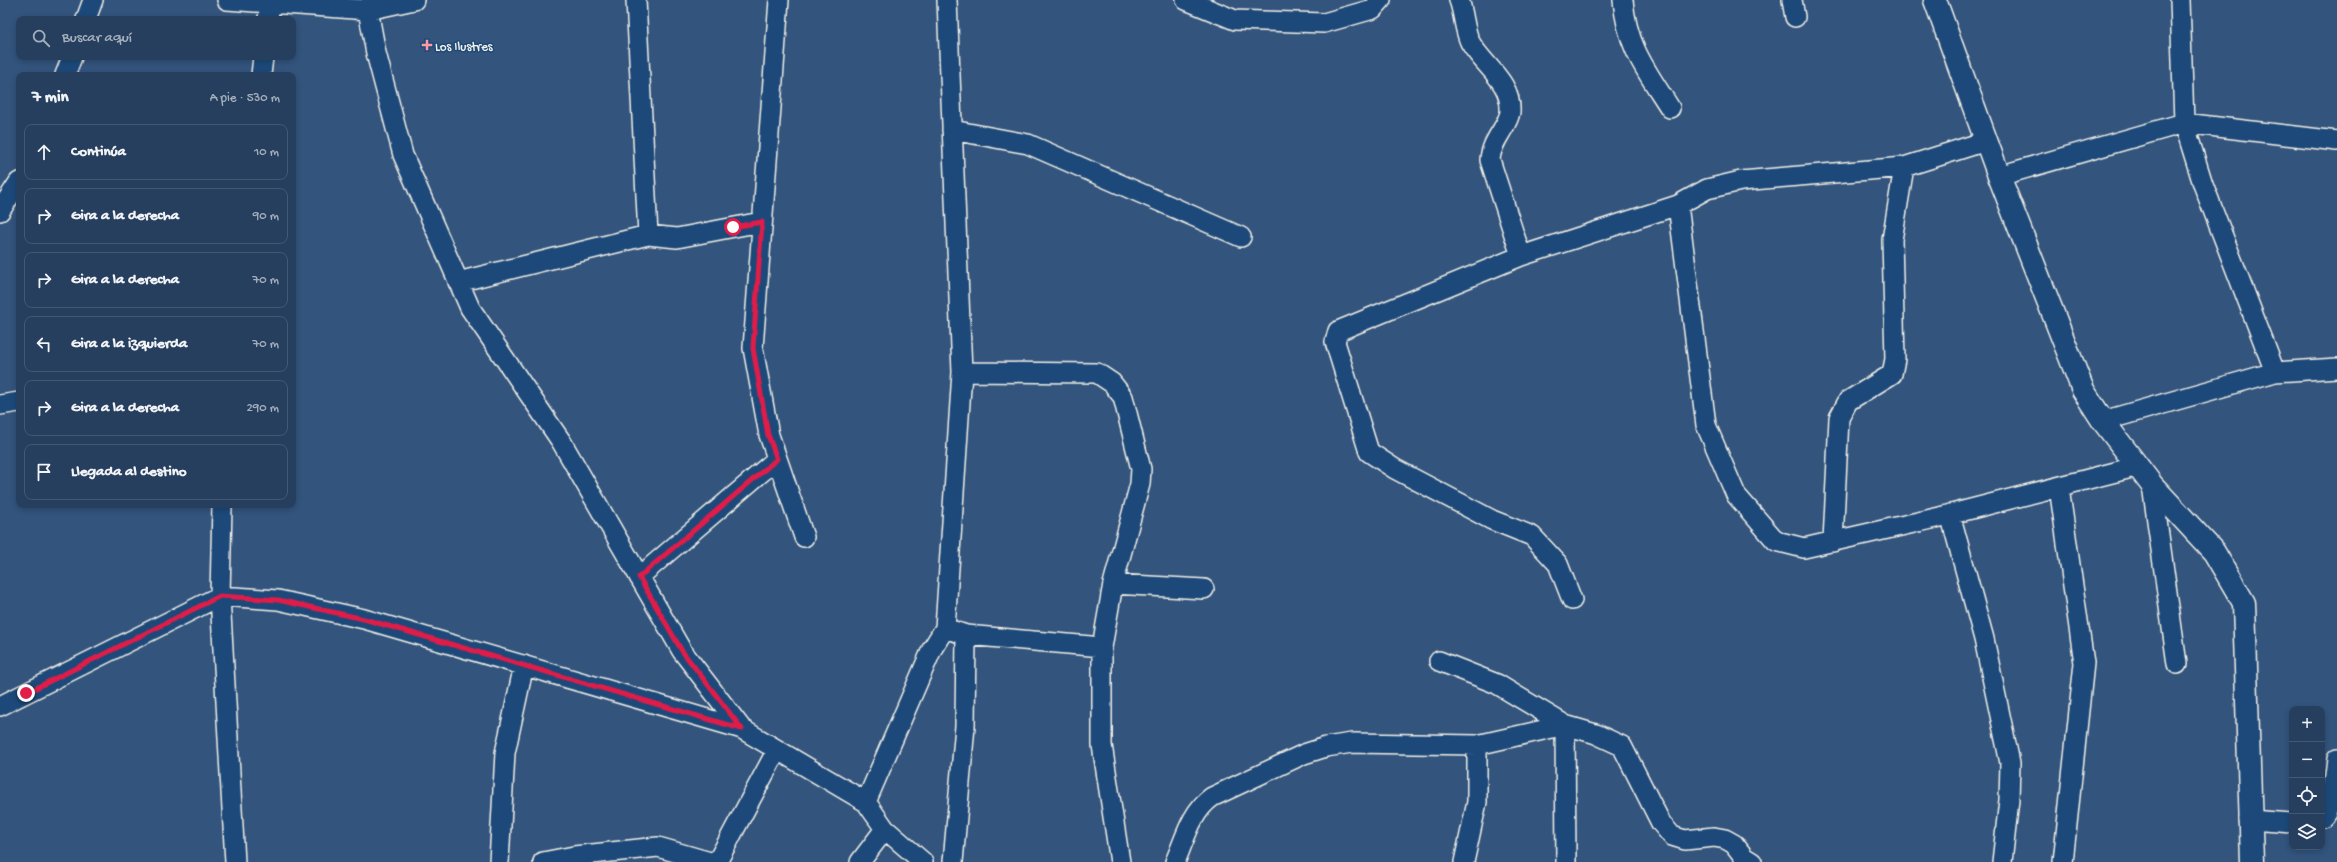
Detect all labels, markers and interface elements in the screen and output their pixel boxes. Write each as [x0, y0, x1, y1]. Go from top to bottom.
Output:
search box [16, 16, 296, 60]
icon: search [30, 27, 52, 49]
text: Buscar aquí [62, 29, 132, 47]
marker: Los Ilustres [422, 40, 432, 50]
place label: Los Ilustres [435, 40, 494, 55]
text: 7 min [32, 88, 69, 108]
text: A pie · 530 m [210, 91, 280, 106]
icon: ahead [33, 141, 55, 163]
text: Continúa [71, 143, 126, 161]
text: 10 m [254, 145, 279, 160]
icon: right [33, 205, 55, 227]
text: Gira a la derecha [71, 207, 179, 225]
text: 90 m [253, 209, 279, 224]
route start [724, 218, 742, 236]
icon: right [33, 269, 55, 291]
text: Gira a la derecha [71, 271, 179, 289]
text: 70 m [253, 273, 279, 288]
icon: left [33, 333, 55, 355]
text: Gira a la izquierda [71, 335, 187, 353]
text: 70 m [253, 337, 279, 352]
icon: right [33, 397, 55, 419]
text: Gira a la derecha [71, 399, 179, 417]
text: 290 m [246, 401, 279, 416]
icon: arrive [33, 461, 55, 483]
text: Llegada al destino [71, 463, 187, 481]
route end [17, 684, 35, 702]
map controls [2289, 706, 2325, 850]
button: + [2289, 706, 2325, 742]
button: − [2289, 742, 2325, 778]
button: locate [2289, 778, 2325, 814]
button: layers [2289, 814, 2325, 850]

